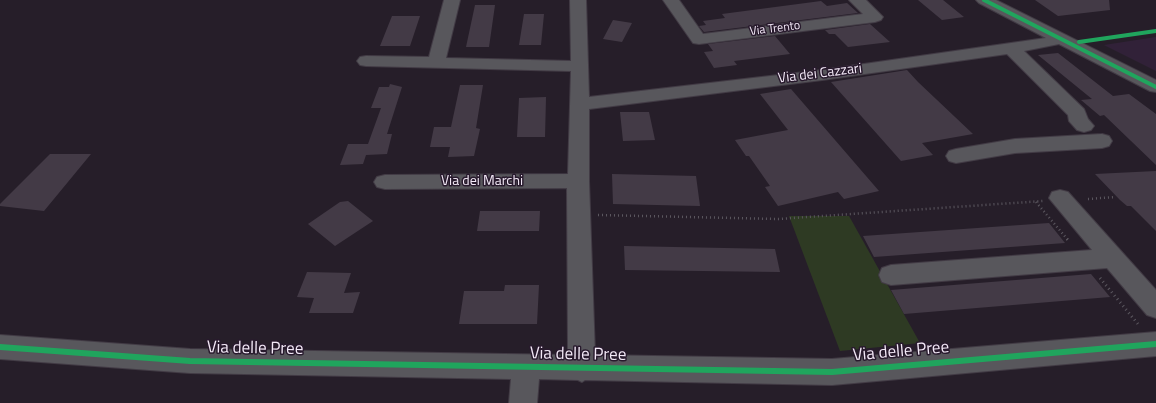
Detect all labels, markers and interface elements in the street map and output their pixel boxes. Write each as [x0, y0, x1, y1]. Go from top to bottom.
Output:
street label: Via Trento [749, 19, 801, 39]
street label: Via dei Cazzari [777, 61, 863, 87]
street label: Via dei Marchi [441, 174, 523, 190]
street label: Via delle Pree [207, 338, 303, 360]
street label: Via delle Pree [852, 338, 950, 366]
street label: Via delle Pree [530, 344, 626, 366]

